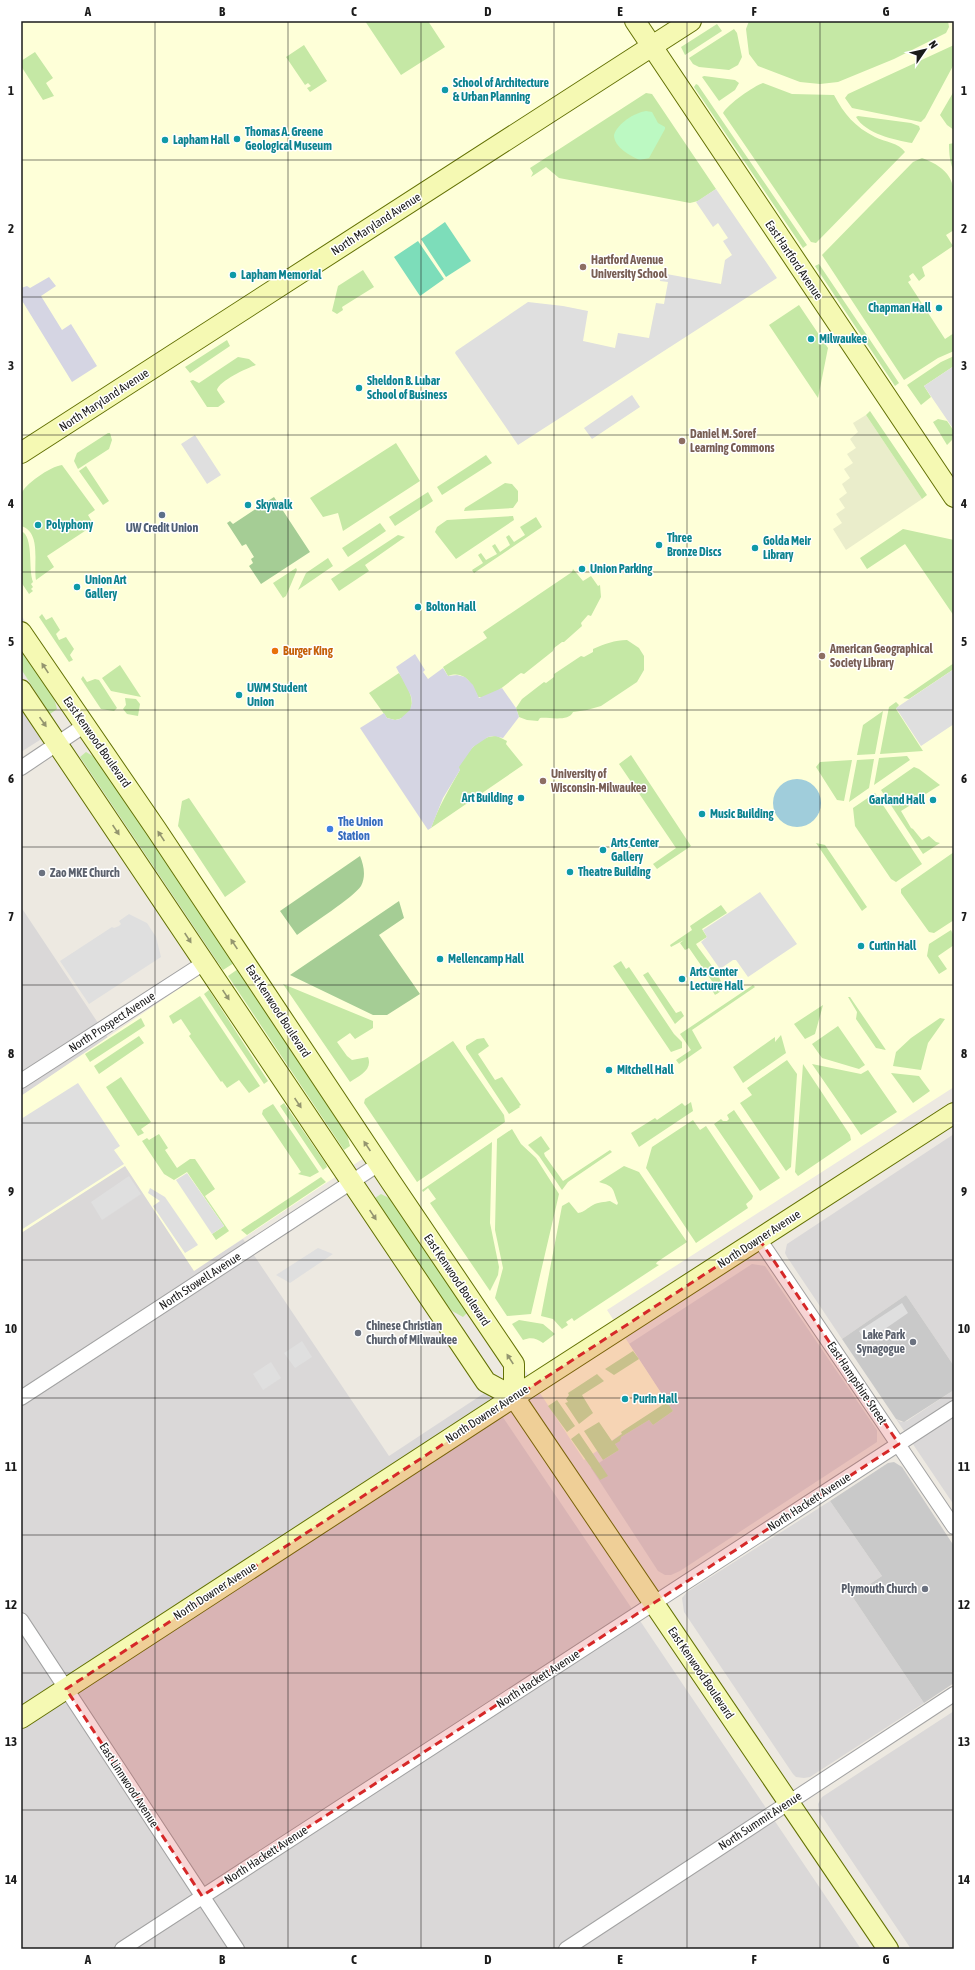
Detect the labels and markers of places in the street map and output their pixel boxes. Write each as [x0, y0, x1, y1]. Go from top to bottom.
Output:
place label: School of Architecture & Urban Planning [453, 76, 549, 104]
marker: School of Architecture & Urban Planning [440, 85, 450, 95]
place label: Thomas A. Greene Geological Museum [245, 125, 332, 153]
place label: Lapham Hall [173, 133, 230, 147]
marker: Thomas A. Greene Geological Museum [232, 134, 242, 144]
marker: Lapham Hall [160, 135, 170, 145]
place label: Hartford Avenue University School [591, 253, 668, 281]
marker: Hartford Avenue University School [578, 262, 588, 272]
place label: Lapham Memorial [241, 268, 322, 282]
marker: Lapham Memorial [228, 270, 238, 280]
place label: Chapman Hall [868, 301, 932, 315]
marker: Chapman Hall [934, 303, 944, 313]
place label: Milwaukee [819, 332, 868, 346]
marker: Milwaukee [806, 334, 816, 344]
place label: Sheldon B. Lubar School of Business [367, 374, 448, 402]
marker: Sheldon B. Lubar School of Business [354, 383, 364, 393]
place label: Daniel M. Soref Learning Commons [690, 427, 775, 455]
marker: Daniel M. Soref Learning Commons [677, 436, 687, 446]
place label: Skywalk [256, 498, 293, 512]
marker: Skywalk [243, 500, 253, 510]
marker: UW Credit Union [157, 510, 167, 520]
place label: Polyphony [46, 518, 93, 532]
marker: Polyphony [33, 520, 43, 530]
place label: UW Credit Union [126, 521, 198, 535]
place label: Three Bronze Discs [667, 531, 722, 559]
place label: Golda Meir Library [763, 534, 811, 562]
marker: Three Bronze Discs [654, 540, 664, 550]
marker: Golda Meir Library [750, 543, 760, 553]
place label: Union Parking [590, 562, 653, 576]
marker: Union Parking [577, 564, 587, 574]
place label: Union Art Gallery [85, 573, 127, 601]
marker: Union Art Gallery [72, 582, 82, 592]
place label: Bolton Hall [426, 600, 477, 614]
marker: Bolton Hall [413, 602, 423, 612]
place label: American Geographical Society Library [829, 642, 933, 670]
place label: Burger King [283, 644, 334, 658]
marker: Burger King [270, 646, 280, 656]
marker: American Geographical Society Library [817, 651, 827, 661]
place label: UWM Student Union [247, 681, 308, 709]
marker: UWM Student Union [234, 690, 244, 700]
place label: University of Wisconsin-Milwaukee [550, 767, 647, 795]
marker: University of Wisconsin-Milwaukee [538, 776, 548, 786]
place label: Art Building [461, 791, 514, 805]
marker: Art Building [516, 793, 526, 803]
place label: Garland Hall [869, 793, 926, 807]
marker: Garland Hall [928, 795, 938, 805]
place label: Music Building [710, 807, 774, 821]
marker: Music Building [697, 809, 707, 819]
place label: The Union Station [338, 815, 383, 843]
marker: The Union Station [325, 824, 335, 834]
place label: Arts Center Gallery [610, 836, 659, 864]
marker: Arts Center Gallery [598, 845, 608, 855]
place label: Theatre Building [578, 865, 652, 879]
place label: Zao MKE Church [50, 866, 120, 880]
marker: Theatre Building [565, 867, 575, 877]
marker: Zao MKE Church [37, 868, 47, 878]
place label: Curtin Hall [869, 939, 917, 953]
marker: Curtin Hall [856, 941, 866, 951]
place label: Mellencamp Hall [448, 952, 525, 966]
marker: Mellencamp Hall [435, 954, 445, 964]
place label: Arts Center Lecture Hall [689, 965, 744, 993]
marker: Arts Center Lecture Hall [677, 974, 687, 984]
place label: Mitchell Hall [617, 1063, 675, 1077]
marker: Mitchell Hall [604, 1065, 614, 1075]
place label: Chinese Christian Church of Milwaukee [366, 1319, 458, 1347]
marker: Chinese Christian Church of Milwaukee [353, 1328, 363, 1338]
place label: Lake Park Synagogue [857, 1328, 906, 1356]
marker: Lake Park Synagogue [908, 1337, 918, 1347]
place label: Purin Hall [633, 1392, 678, 1406]
marker: Purin Hall [620, 1394, 630, 1404]
place label: Plymouth Church [841, 1582, 917, 1596]
marker: Plymouth Church [920, 1584, 930, 1594]

